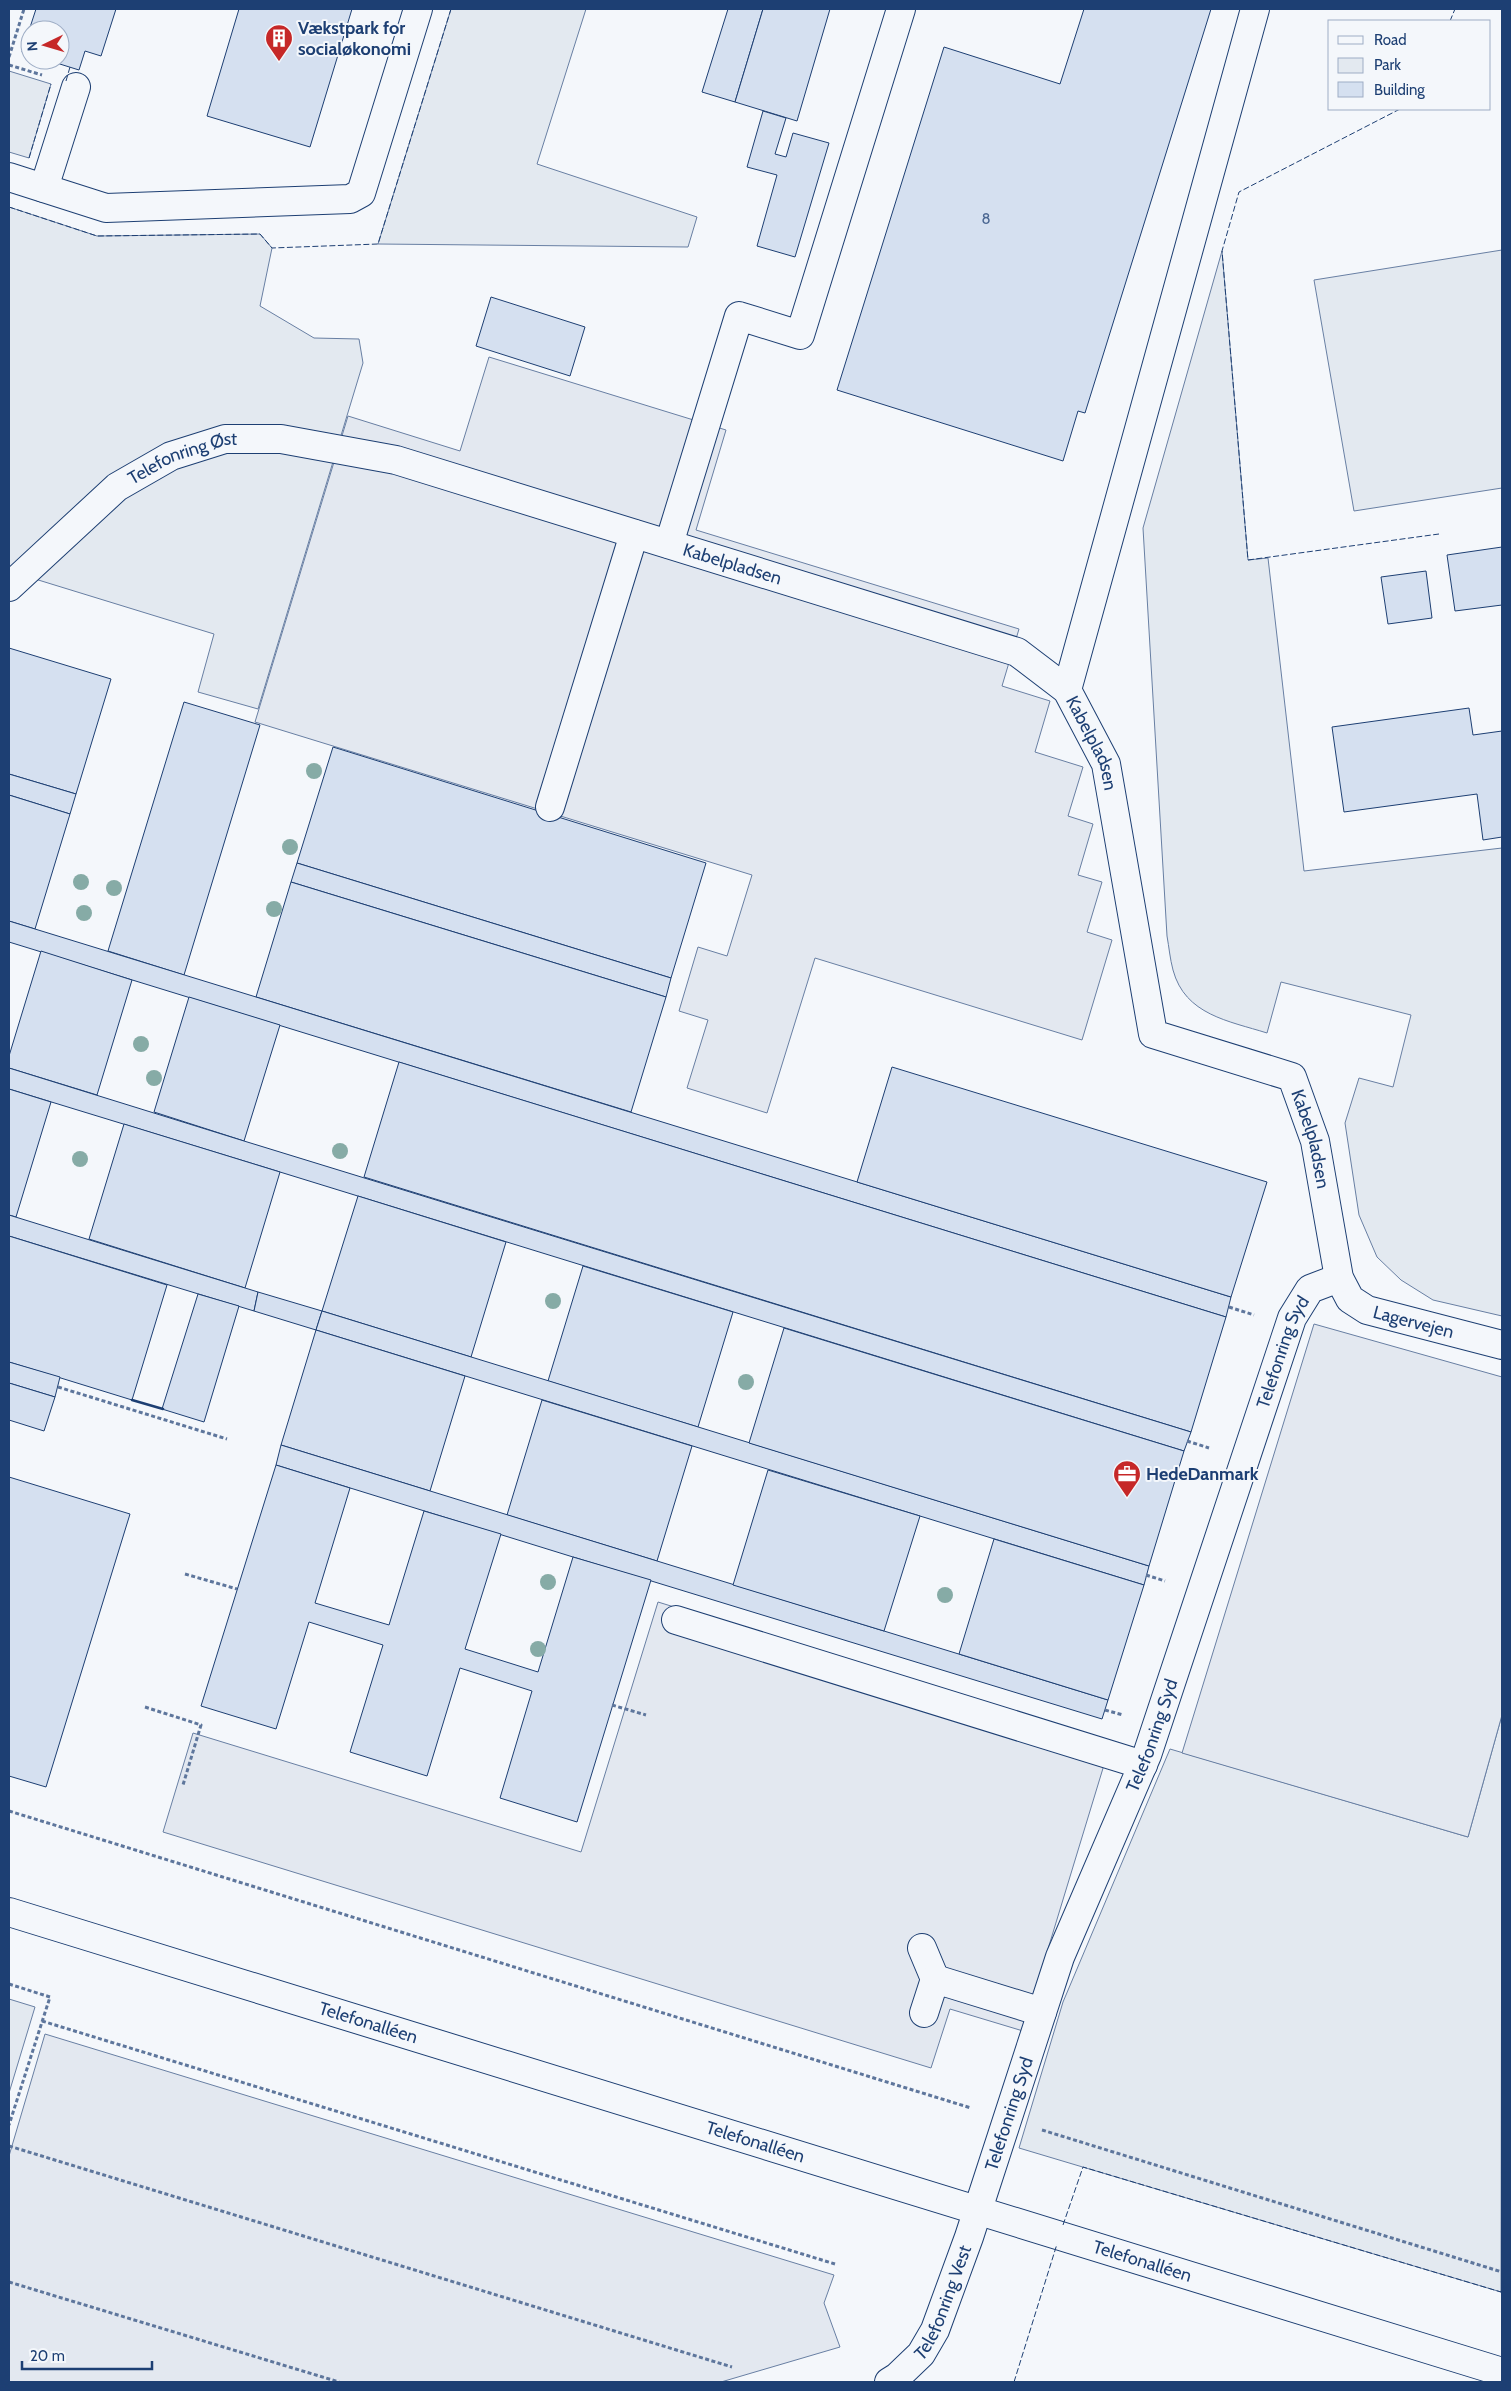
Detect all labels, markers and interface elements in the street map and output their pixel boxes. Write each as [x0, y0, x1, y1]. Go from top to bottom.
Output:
place label: Vækstpark for socialøkonomi [298, 17, 411, 60]
north arrow [20, 20, 70, 70]
legend [1328, 20, 1491, 110]
building icon: Vækstpark for socialøkonomi [264, 23, 294, 62]
text: Road [1374, 31, 1407, 49]
text: N [23, 40, 41, 52]
text: Park [1374, 56, 1401, 74]
text: Building [1374, 81, 1425, 99]
house number: 8 [981, 210, 991, 228]
street label: Telefonring Øst [124, 428, 237, 489]
street label: Kabelpladsen [680, 538, 784, 590]
street label: Kabelpladsen [1061, 692, 1121, 792]
street label: Kabelpladsen [1286, 1086, 1334, 1190]
street label: Telefonring Syd [1252, 1292, 1314, 1411]
street label: Lagervejen [1371, 1301, 1456, 1343]
office icon: HedeDanmark [1112, 1459, 1142, 1498]
place label: HedeDanmark [1146, 1463, 1259, 1485]
street label: Telefonring Syd [1121, 1676, 1182, 1795]
street label: Telefonalléen [316, 1997, 420, 2048]
street label: Telefonring Syd [980, 2054, 1038, 2173]
street label: Telefonalléen [703, 2116, 807, 2168]
street label: Telefonalléen [1090, 2236, 1194, 2287]
street label: Telefonring Vest [910, 2242, 976, 2365]
scale bar [22, 2338, 152, 2370]
text: 20 m [30, 2347, 65, 2365]

